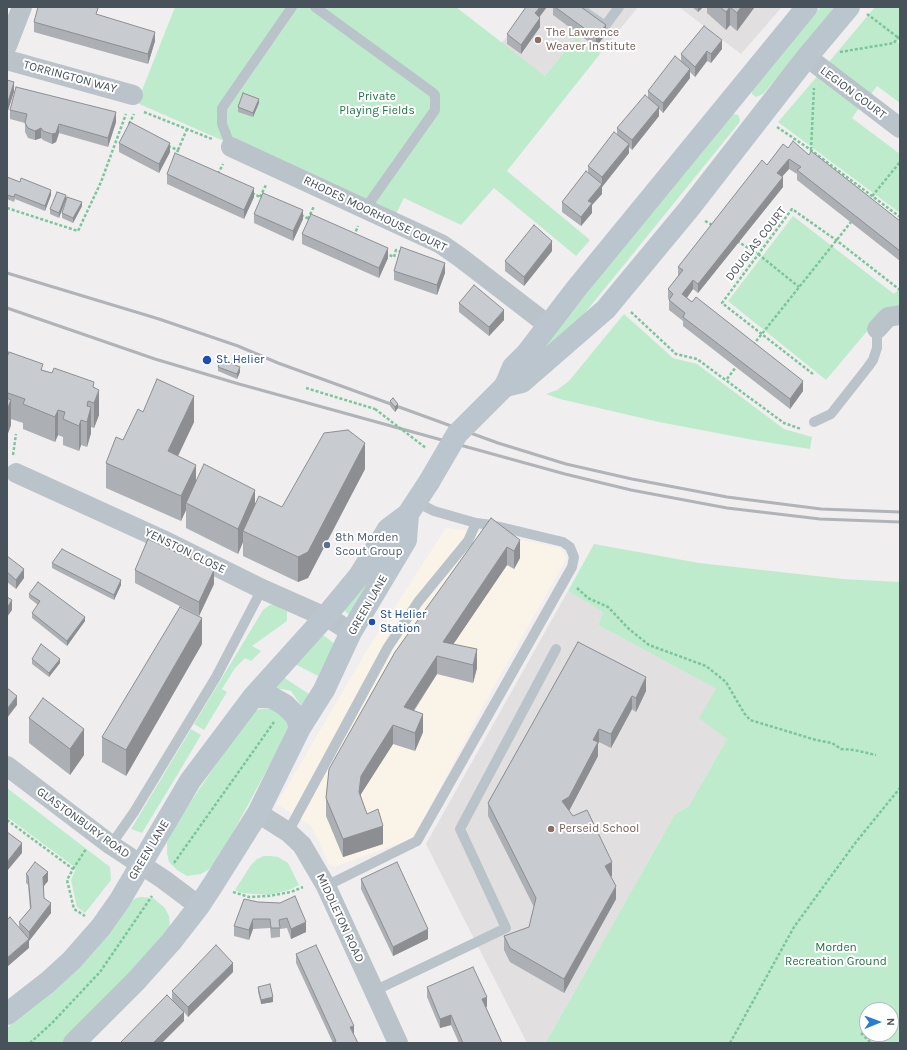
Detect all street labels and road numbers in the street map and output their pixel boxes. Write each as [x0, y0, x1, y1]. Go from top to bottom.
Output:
street label: TORRINGTON WAY [22, 58, 118, 96]
street label: LEGION COURT [817, 64, 889, 122]
street label: RHODES MOORHOUSE COURT [301, 173, 449, 255]
street label: DOUGLAS COURT [723, 204, 789, 284]
street label: YENSTON CLOSE [142, 525, 228, 577]
street label: GREEN LANE [345, 572, 391, 638]
street label: GLASTONBURY ROAD [34, 784, 132, 862]
street label: GREEN LANE [126, 818, 172, 882]
street label: MIDDLETON ROAD [313, 871, 367, 965]

